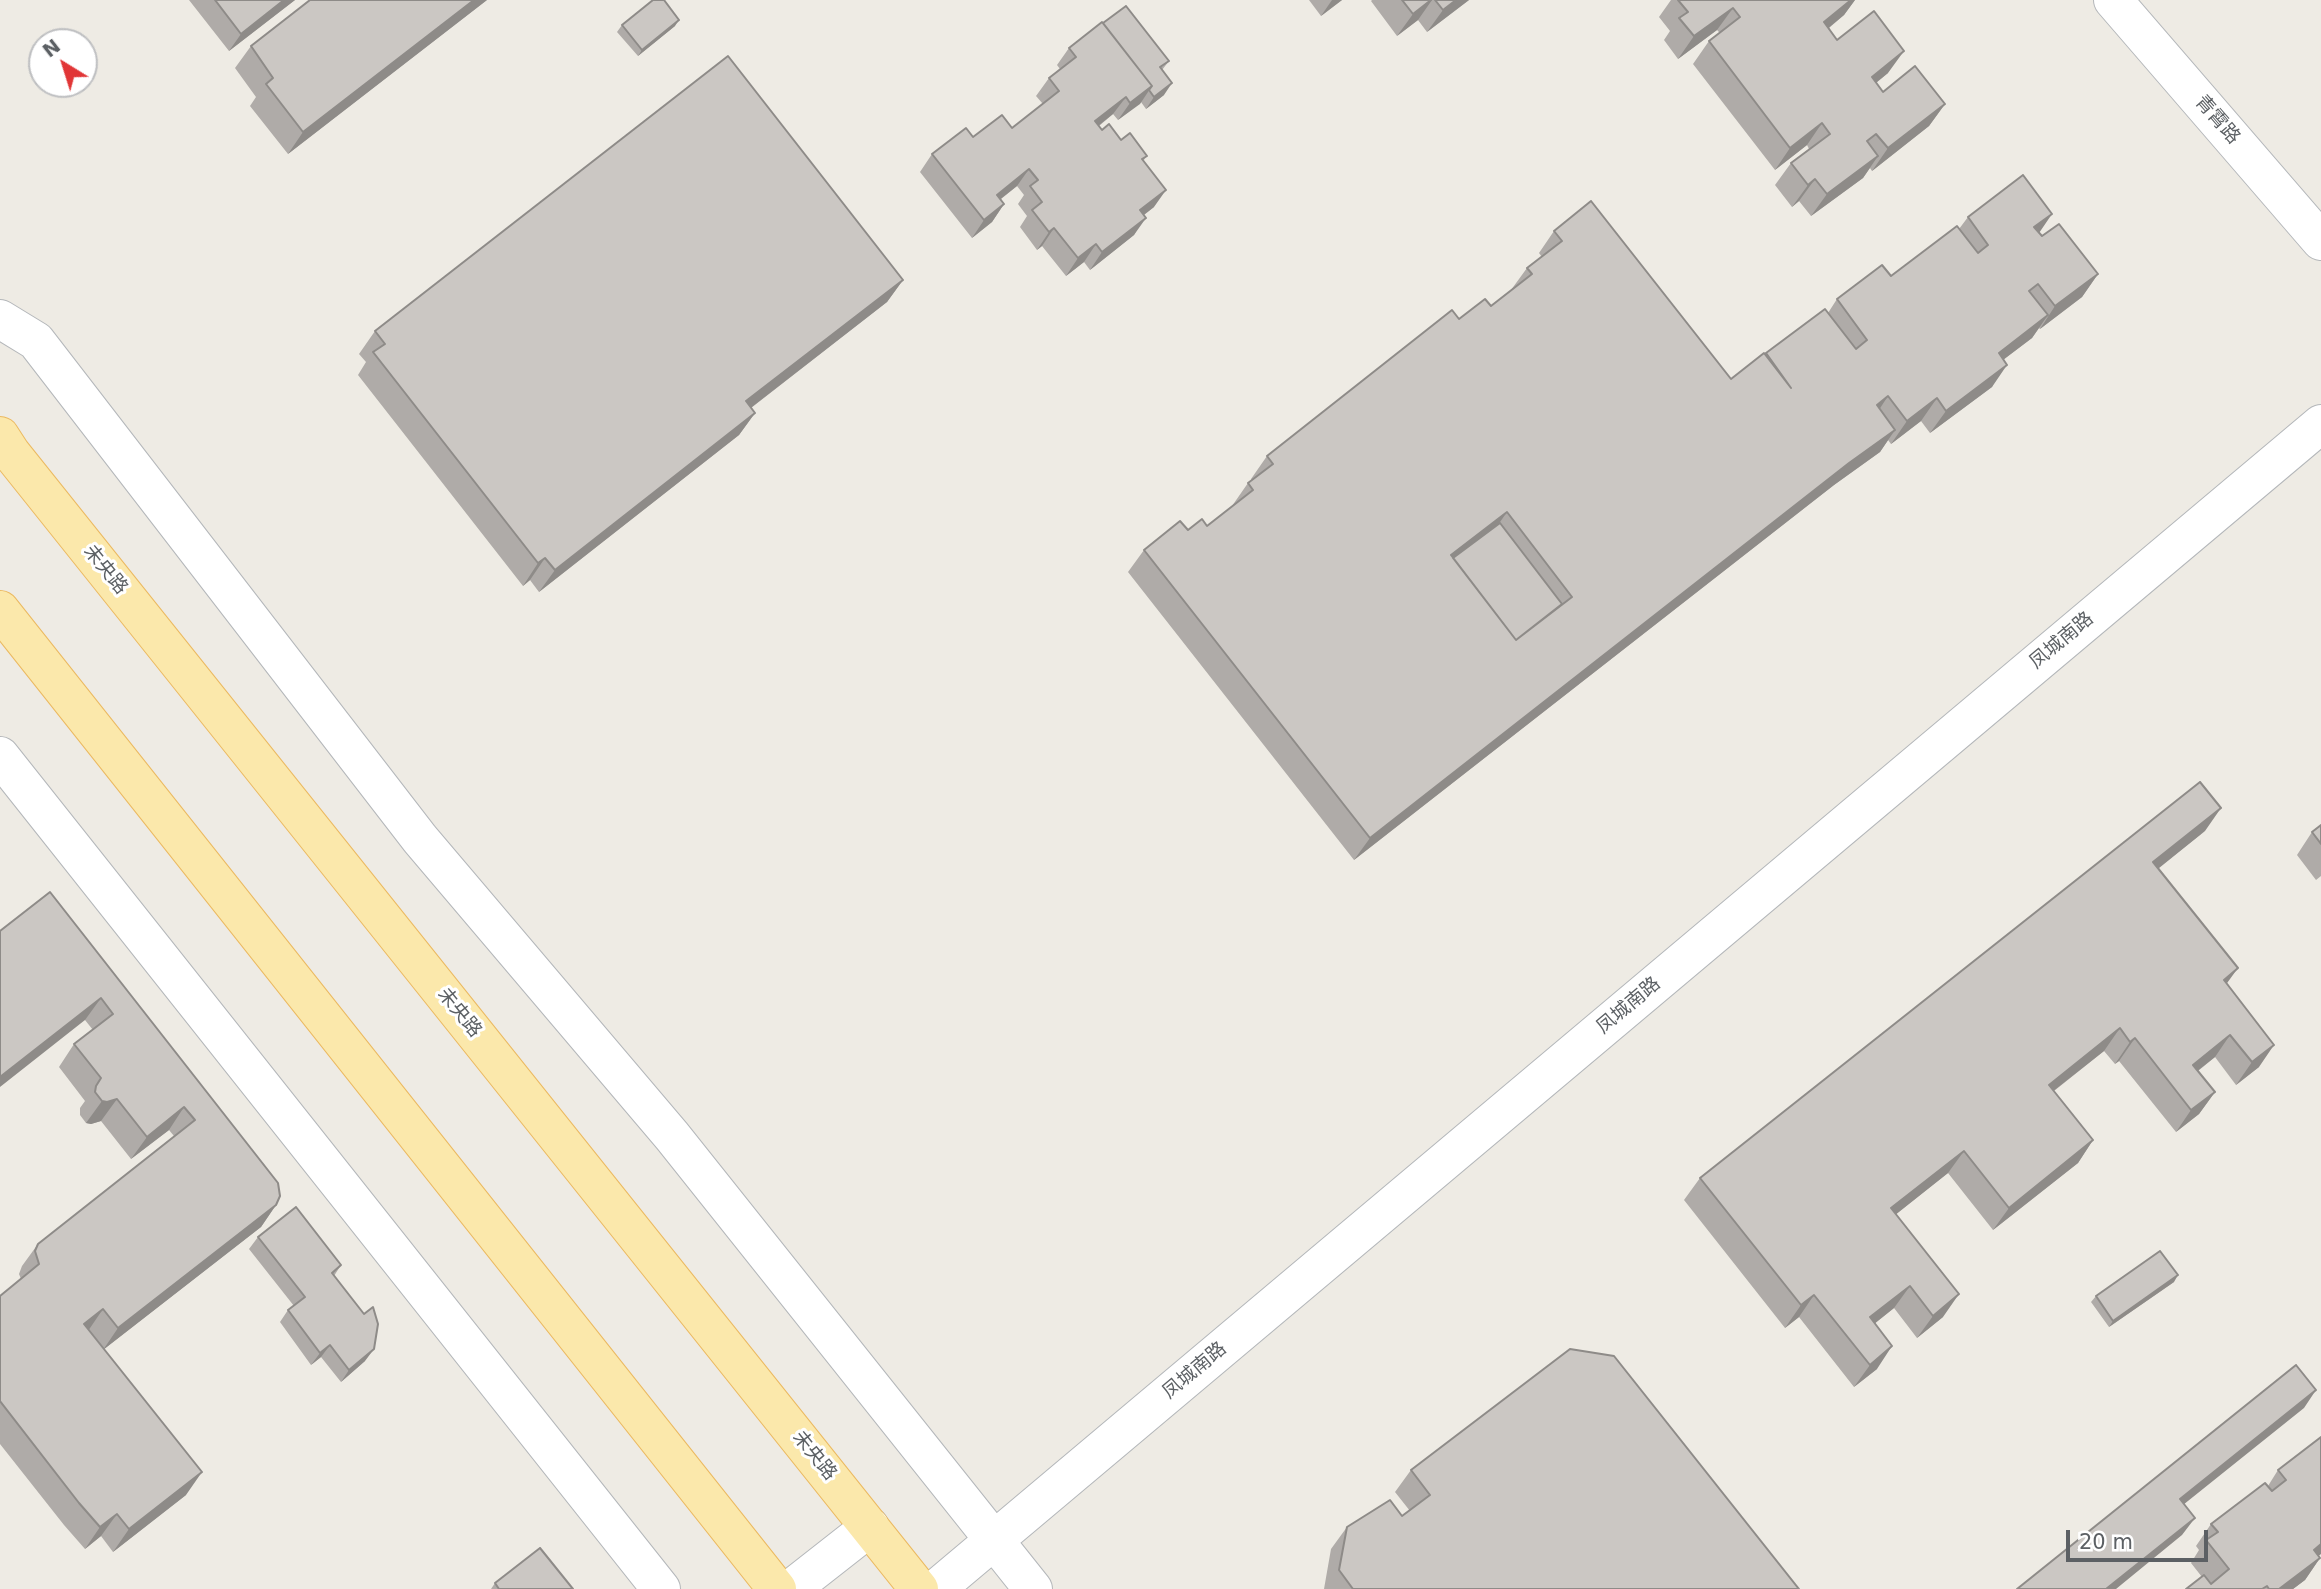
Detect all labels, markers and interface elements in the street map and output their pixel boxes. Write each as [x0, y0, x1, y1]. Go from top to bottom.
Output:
north arrow [28, 28, 98, 98]
text: N [38, 34, 64, 62]
street label: 青霄路 [2190, 91, 2244, 149]
street label: 未央路 [78, 541, 132, 599]
street label: 凤城南路 [2026, 608, 2098, 674]
street label: 凤城南路 [1593, 973, 1665, 1039]
street label: 未央路 [432, 984, 486, 1042]
street label: 凤城南路 [1159, 1338, 1231, 1404]
street label: 未央路 [787, 1427, 841, 1485]
scale bar [2069, 1516, 2211, 1560]
text: 20 m [2079, 1530, 2133, 1554]

